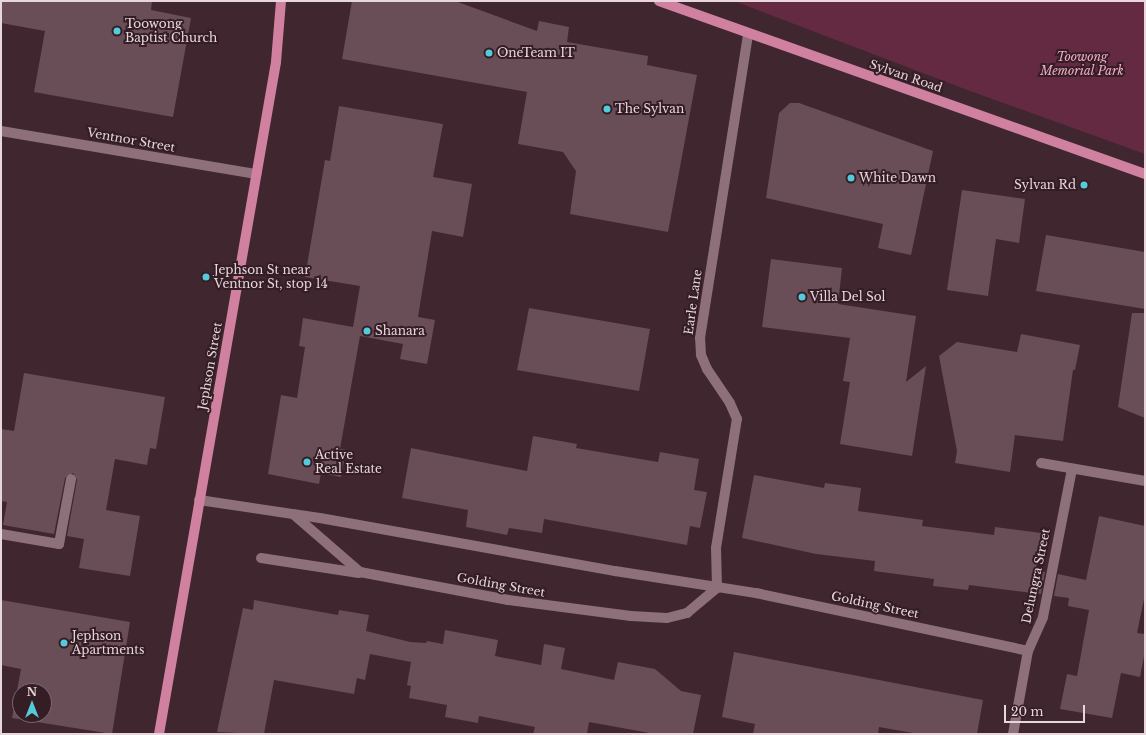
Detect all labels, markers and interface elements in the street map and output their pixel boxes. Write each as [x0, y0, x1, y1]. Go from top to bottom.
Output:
place label: Toowong Baptist Church [125, 17, 217, 45]
marker: Toowong Baptist Church [112, 26, 122, 36]
place label: OneTeam IT [497, 46, 575, 60]
marker: OneTeam IT [484, 48, 494, 58]
park label: Toowong Memorial Park [1040, 50, 1124, 78]
street label: Sylvan Road [868, 57, 944, 95]
place label: The Sylvan [615, 102, 684, 116]
marker: The Sylvan [602, 104, 612, 114]
street label: Ventnor Street [86, 125, 176, 155]
place label: White Dawn [859, 171, 936, 185]
marker: White Dawn [846, 173, 856, 183]
place label: Sylvan Rd [1014, 178, 1076, 192]
marker: Sylvan Rd [1079, 180, 1089, 190]
place label: Jephson St near Ventnor St, stop 14 [214, 263, 328, 291]
street label: Earle Lane [681, 268, 705, 336]
marker: Jephson St near Ventnor St, stop 14 [201, 272, 211, 282]
place label: Villa Del Sol [810, 290, 886, 304]
marker: Villa Del Sol [797, 292, 807, 302]
street label: Jephson Street [195, 321, 225, 411]
place label: Shanara [375, 324, 425, 338]
marker: Shanara [362, 326, 372, 336]
place label: Active Real Estate [315, 448, 382, 476]
marker: Active Real Estate [302, 457, 312, 467]
street label: Delungra Street [1019, 527, 1053, 625]
street label: Golding Street [456, 570, 546, 600]
street label: Golding Street [830, 589, 920, 621]
place label: Jephson Apartments [72, 629, 144, 657]
marker: Jephson Apartments [59, 638, 69, 648]
north arrow [12, 683, 52, 723]
text: N [27, 685, 37, 699]
scale bar [1006, 697, 1087, 723]
text: 20 m [1011, 704, 1043, 719]

